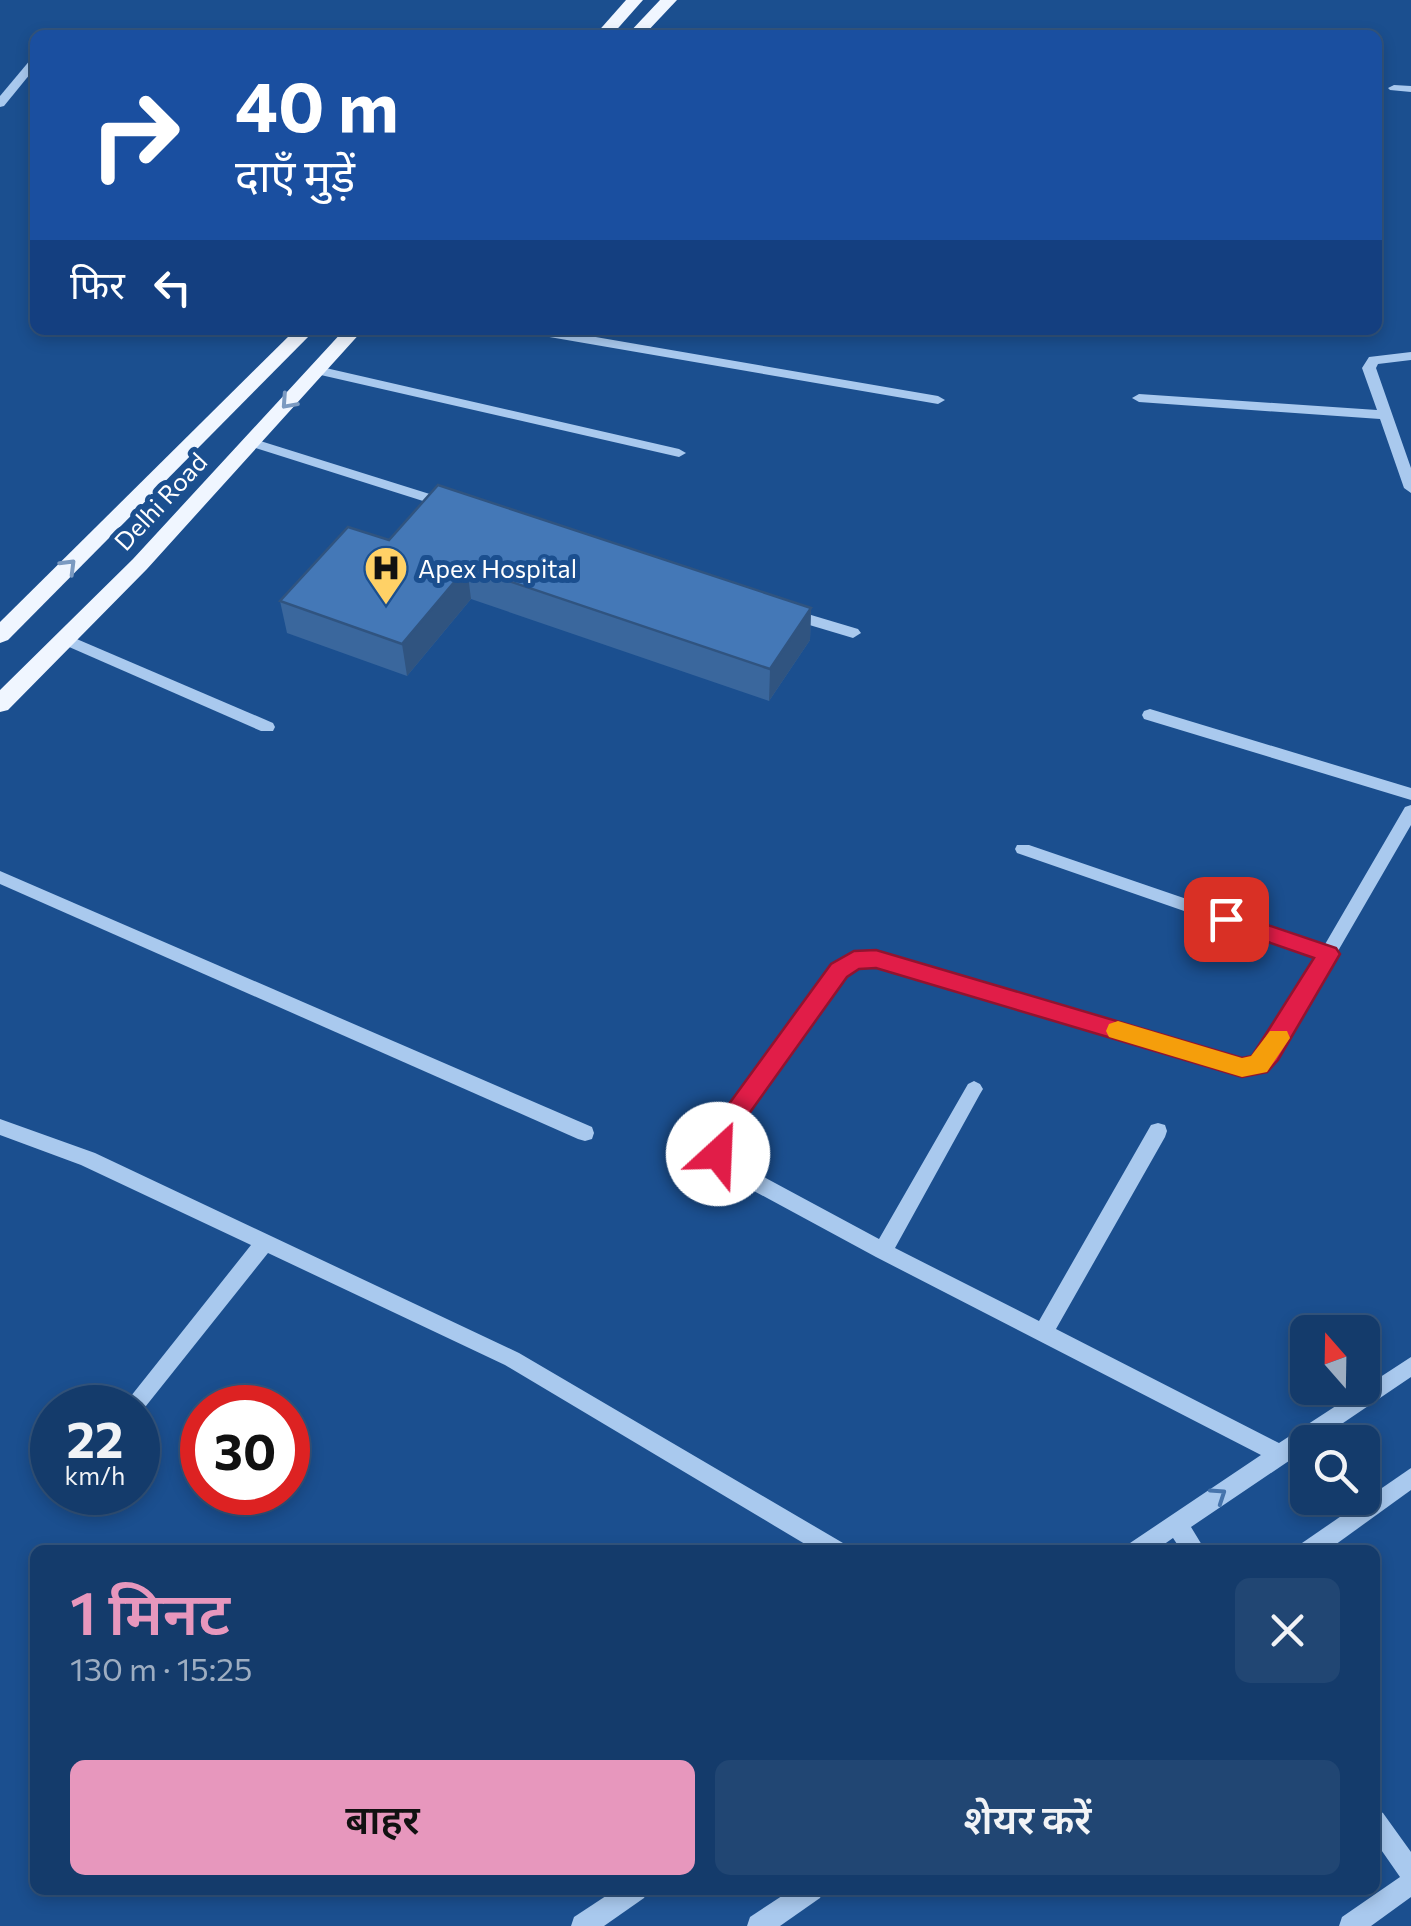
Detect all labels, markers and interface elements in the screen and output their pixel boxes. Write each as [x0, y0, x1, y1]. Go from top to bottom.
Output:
text: 40 m [235, 61, 399, 146]
icon: right [70, 70, 200, 200]
text: दाएँ मुड़ें [235, 146, 355, 201]
text: फिर [70, 260, 125, 307]
icon: left [145, 260, 200, 315]
one-way arrow [282, 390, 300, 409]
street label: Delhi Road [107, 446, 213, 556]
hospital icon: Apex Hospital [363, 545, 409, 606]
place label: Apex Hospital [418, 553, 577, 583]
one-way arrow [57, 560, 75, 578]
pin [1184, 877, 1269, 962]
icon: arrive [1199, 892, 1254, 947]
position arrow [666, 1102, 770, 1206]
north arrow [1290, 1315, 1380, 1405]
map controls [1290, 1315, 1380, 1515]
speed limit sign: 30 [180, 1385, 310, 1515]
text: 22 [67, 1407, 123, 1468]
button: search [1290, 1425, 1380, 1515]
text: km/h [65, 1460, 125, 1490]
one-way arrow [1208, 1489, 1226, 1508]
text: 1 मिनट [70, 1574, 230, 1647]
button: close [1235, 1578, 1340, 1683]
text: 130 m · 15:25 [70, 1648, 252, 1688]
button: बाहर [70, 1760, 695, 1875]
button: शेयर करें [715, 1760, 1340, 1875]

